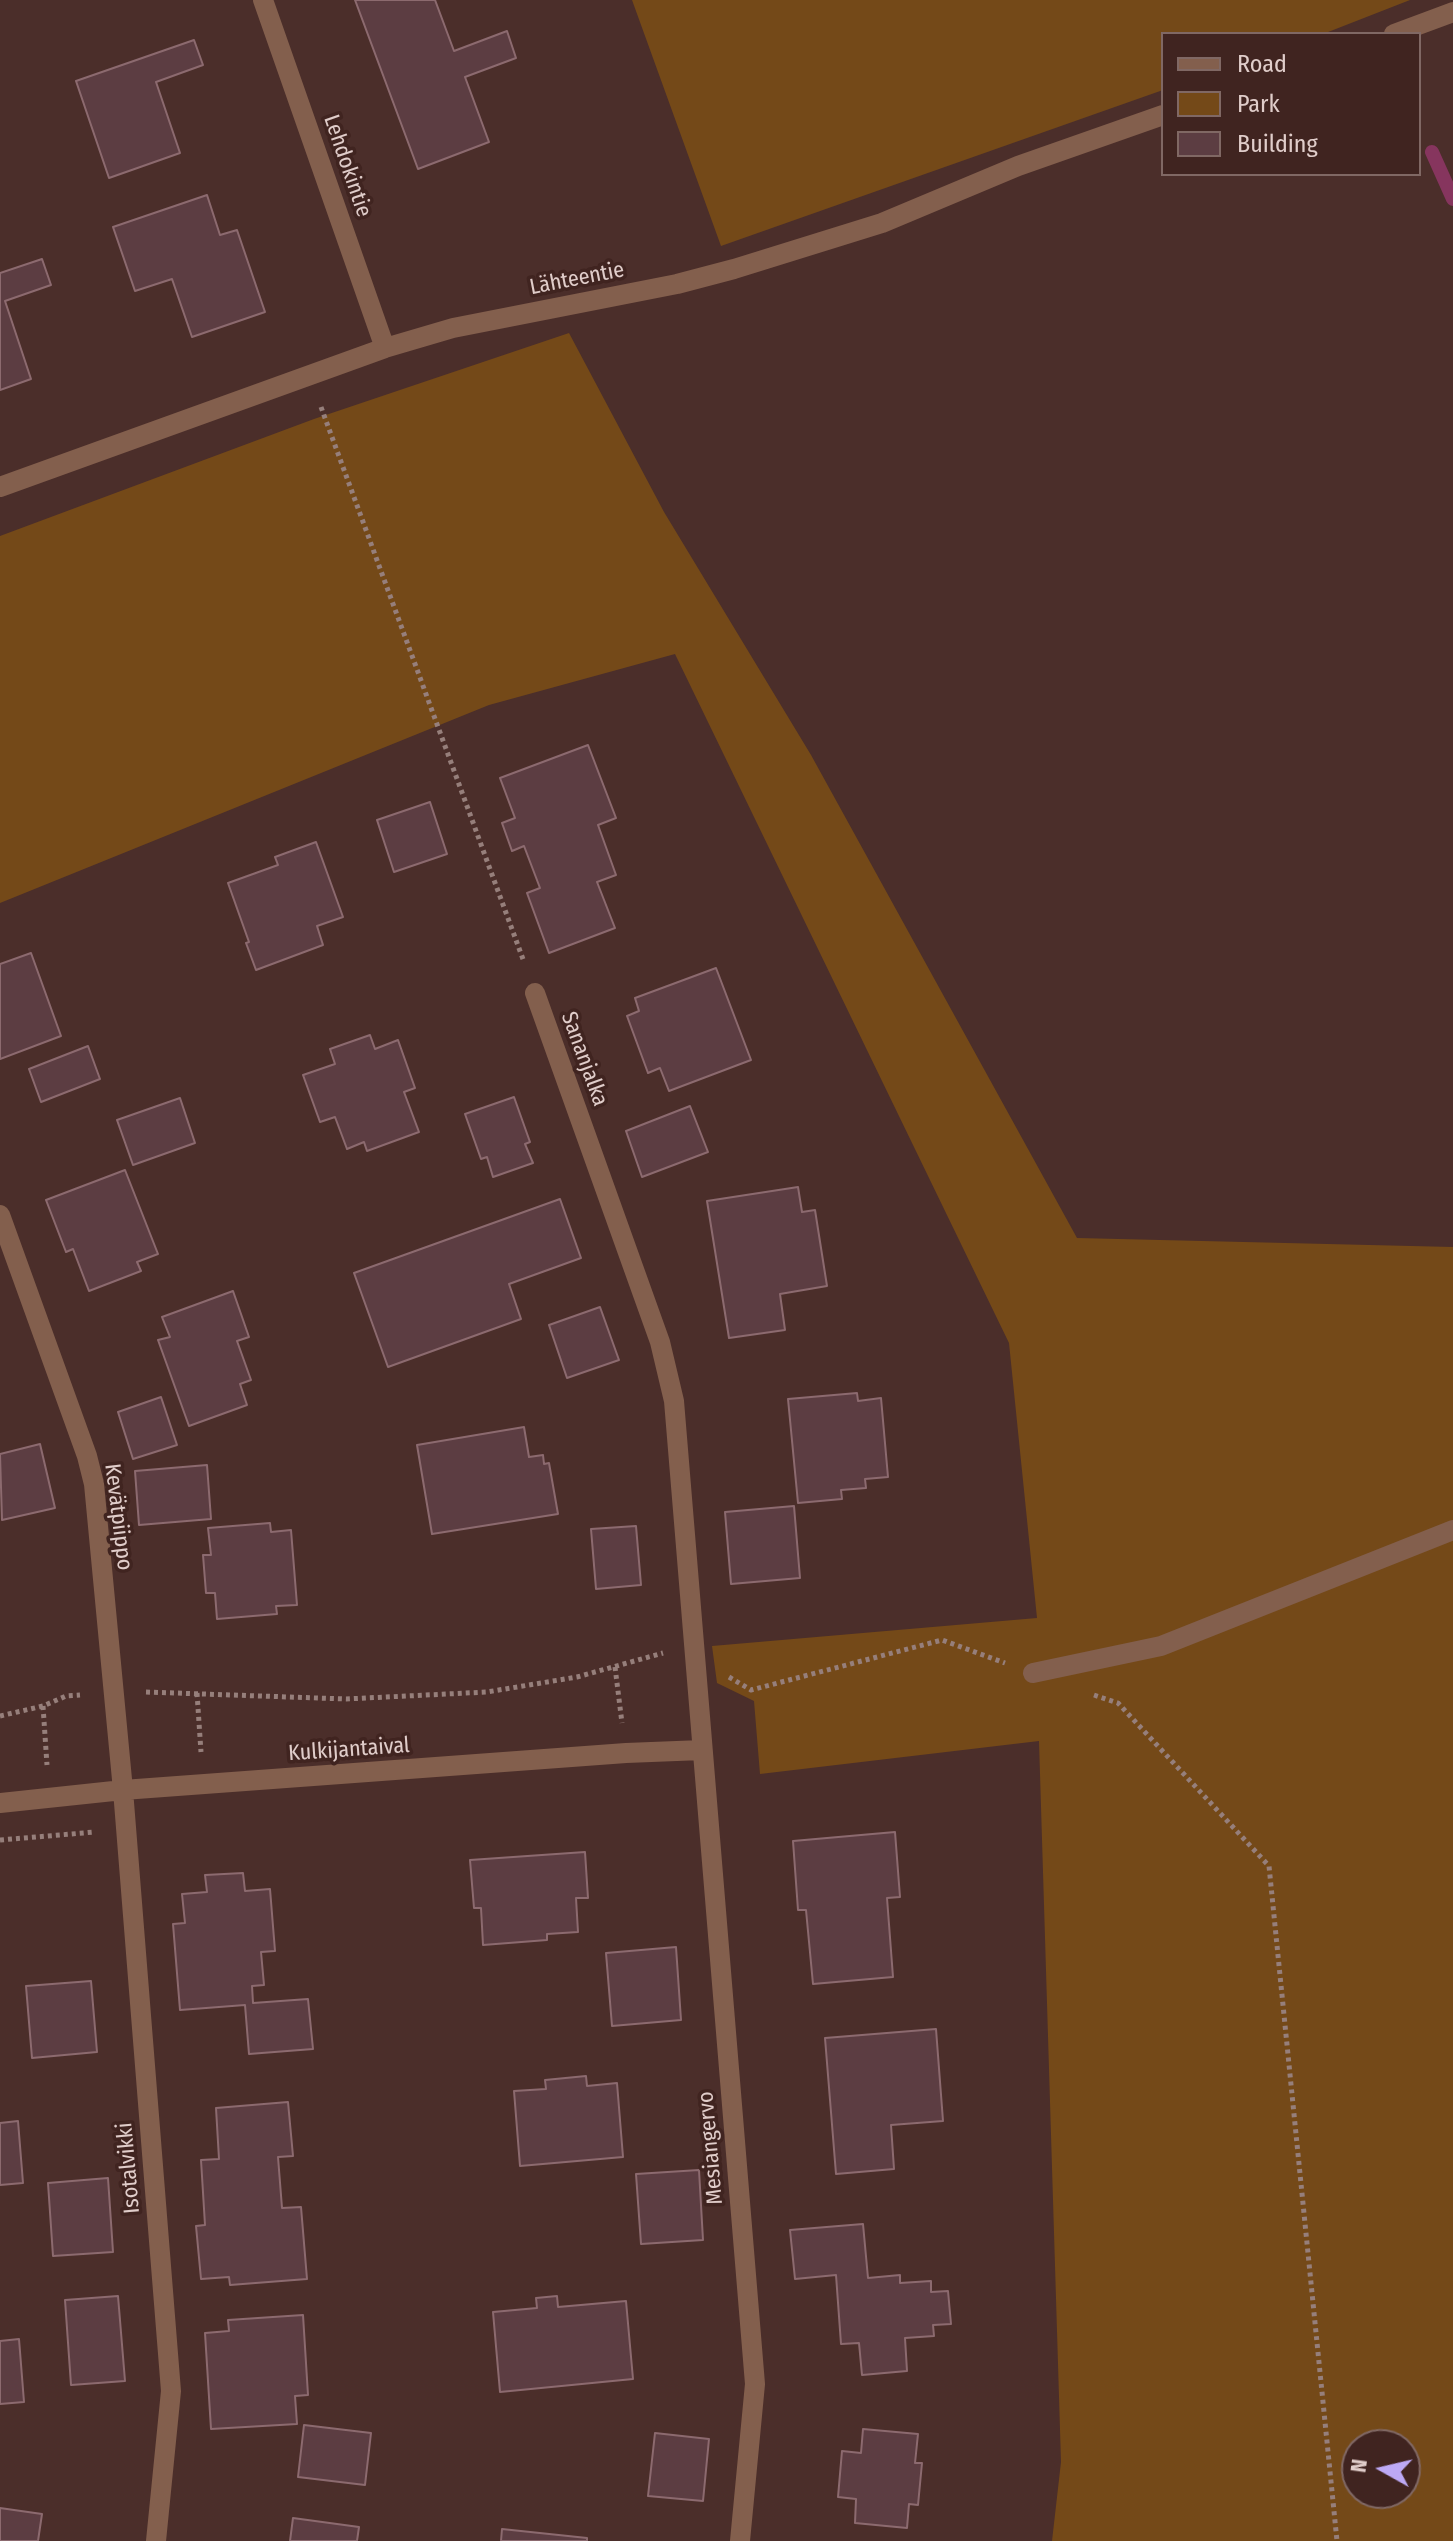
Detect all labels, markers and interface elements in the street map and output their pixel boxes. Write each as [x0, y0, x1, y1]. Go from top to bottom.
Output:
legend [1161, 32, 1421, 176]
text: Road [1237, 50, 1287, 78]
text: Park [1237, 90, 1280, 118]
street label: Lehdokintie [317, 112, 377, 220]
text: Building [1237, 130, 1318, 158]
street label: Lähteentie [527, 257, 627, 301]
street label: Sananjalka [555, 1008, 613, 1110]
street label: Kevätpiippo [98, 1462, 138, 1572]
street label: Kulkijantaival [287, 1733, 411, 1767]
street label: Mesiangervo [693, 2090, 729, 2206]
street label: Isotalvikki [112, 2121, 146, 2215]
north arrow [1341, 2429, 1421, 2509]
text: N [1344, 2457, 1373, 2474]

